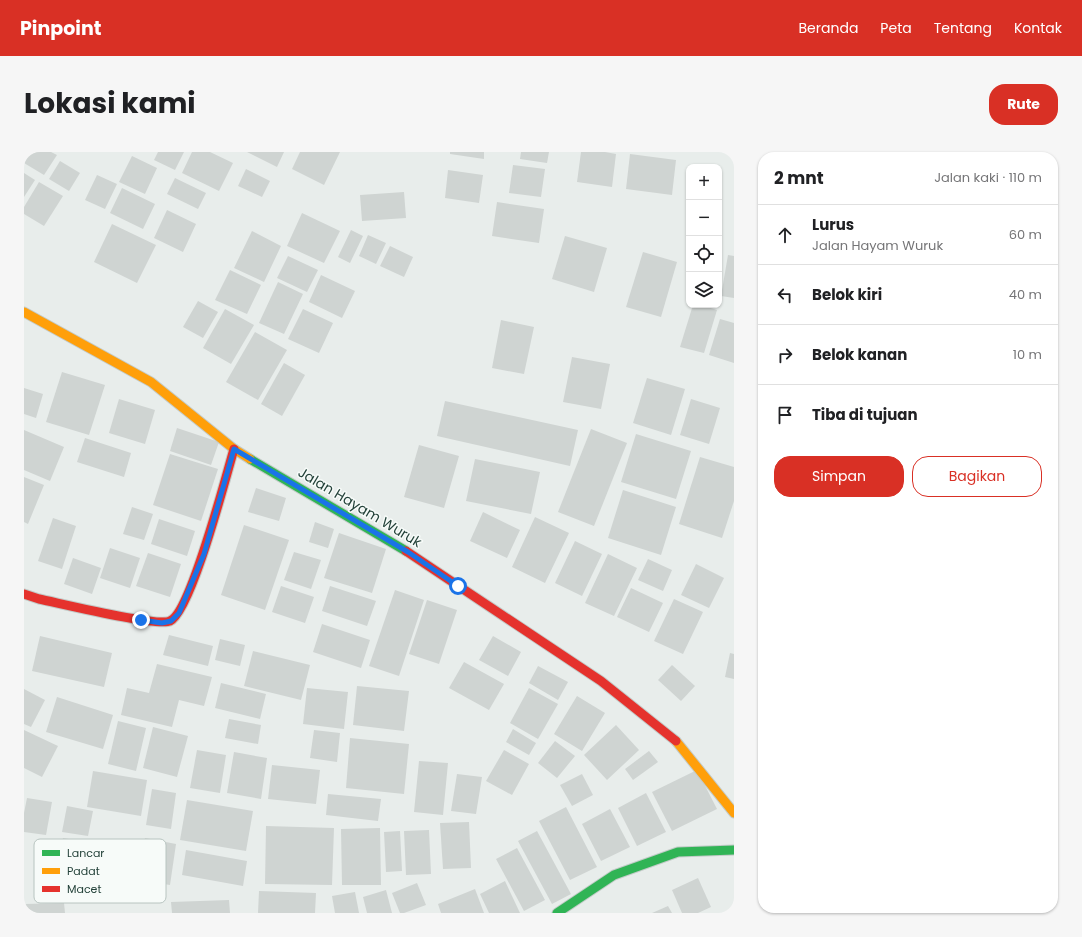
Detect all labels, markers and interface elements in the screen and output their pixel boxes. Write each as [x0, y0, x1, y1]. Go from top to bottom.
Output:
text: Pinpoint [20, 15, 101, 42]
text: Beranda [799, 18, 858, 38]
text: Peta [880, 18, 912, 38]
text: Tentang [934, 18, 992, 38]
text: Kontak [1014, 18, 1062, 38]
text: Lokasi kami [24, 84, 196, 123]
button: Rute [989, 84, 1058, 125]
map controls [686, 164, 722, 308]
button: + [686, 164, 722, 200]
text: 2 mnt [774, 166, 824, 190]
text: Jalan kaki · 110 m [934, 168, 1042, 187]
button: − [686, 200, 722, 236]
text: Lurus [812, 214, 854, 235]
icon: ahead [774, 224, 796, 246]
text: 60 m [1009, 225, 1042, 244]
button: locate [686, 236, 722, 272]
text: Jalan Hayam Wuruk [812, 236, 943, 255]
button: layers [686, 272, 722, 308]
icon: left [774, 284, 796, 306]
text: Belok kiri [812, 284, 882, 305]
text: 40 m [1009, 285, 1042, 304]
icon: right [774, 344, 796, 366]
text: Belok kanan [812, 344, 907, 365]
text: 10 m [1013, 345, 1042, 364]
icon: arrive [774, 404, 796, 426]
text: Tiba di tujuan [812, 404, 918, 425]
button: Simpan [774, 456, 904, 497]
button: Bagikan [912, 456, 1042, 497]
street label: Jalan Hayam Wuruk [294, 462, 426, 552]
route start [449, 577, 467, 595]
route end [132, 611, 150, 629]
legend [34, 839, 166, 903]
text: Lancar [67, 845, 104, 861]
text: Padat [67, 863, 100, 879]
text: Macet [67, 881, 101, 897]

